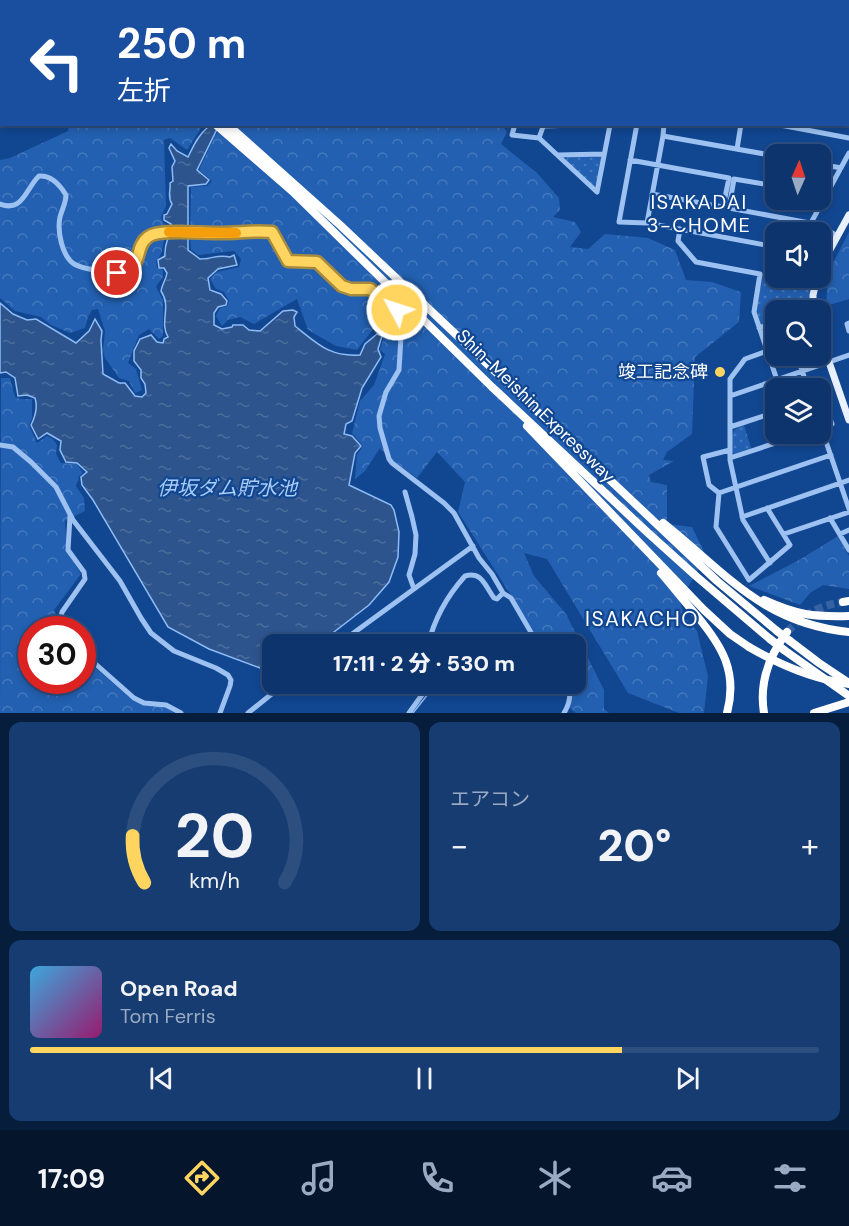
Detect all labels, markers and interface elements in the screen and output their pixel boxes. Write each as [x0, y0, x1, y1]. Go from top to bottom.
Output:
text: 250 m [117, 16, 246, 71]
icon: left [18, 24, 96, 102]
text: 左折 [117, 73, 171, 108]
north arrow [765, 144, 831, 210]
map controls [765, 144, 831, 444]
district label: ISAKADAI 3-CHOME [647, 189, 751, 238]
button: sound [765, 222, 831, 288]
pin [91, 247, 142, 298]
icon: arrive [100, 256, 133, 289]
position arrow [365, 278, 429, 342]
button: search [765, 300, 831, 366]
street label: Shin-Meishin Expressway [452, 324, 620, 488]
place label: 竣工記念碑 [618, 360, 708, 384]
marker: 竣工記念碑 [713, 365, 727, 379]
button: layers [765, 378, 831, 444]
water label: 伊坂ダム貯水池 [157, 475, 299, 501]
district label: ISAKACHO [585, 605, 699, 633]
speed limit sign: 30 [18, 616, 96, 694]
text: 17:11 · 2 分 · 530 m [333, 649, 515, 678]
text: エアコン [450, 786, 530, 812]
text: 20 [175, 795, 254, 876]
text: 20° [597, 816, 672, 875]
text: − [450, 824, 468, 867]
text: + [801, 824, 819, 867]
text: km/h [189, 868, 240, 896]
text: Open Road [120, 974, 238, 1003]
text: Tom Ferris [120, 1003, 216, 1029]
icon: previous [145, 1062, 178, 1095]
icon: pause [408, 1062, 441, 1095]
icon: next [671, 1062, 704, 1095]
icon: directions [181, 1157, 223, 1199]
icon: music [298, 1157, 340, 1199]
icon: phone [416, 1157, 458, 1199]
icon: climate [534, 1157, 576, 1199]
icon: car [651, 1157, 693, 1199]
icon: filters [769, 1157, 811, 1199]
text: 17:09 [38, 1161, 105, 1196]

